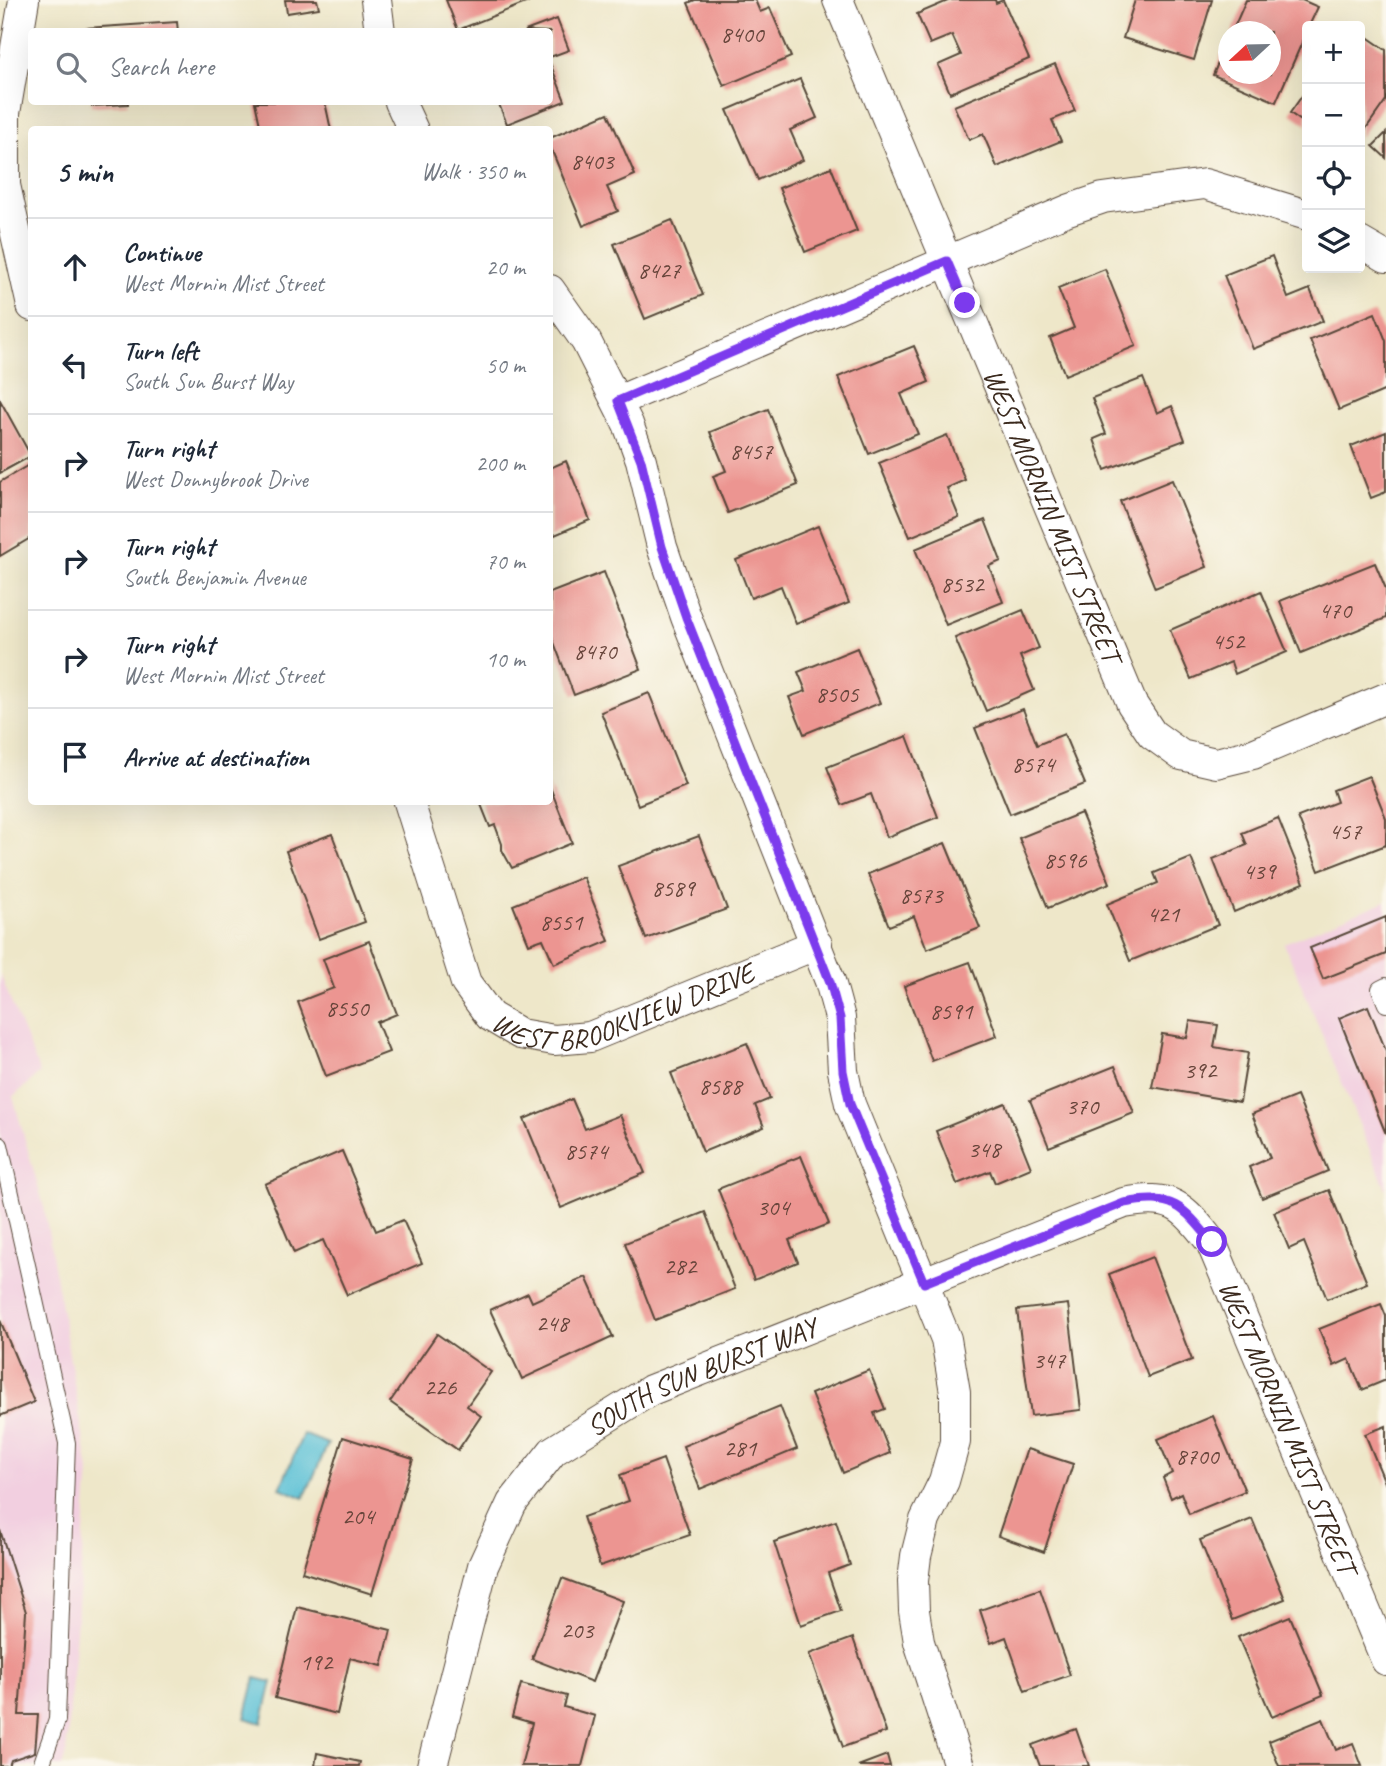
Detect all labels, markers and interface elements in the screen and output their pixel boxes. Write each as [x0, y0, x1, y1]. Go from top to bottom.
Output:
house number: 8400 [720, 19, 766, 49]
north arrow [1218, 21, 1281, 84]
map controls [1302, 21, 1365, 273]
button: + [1302, 21, 1365, 84]
search box [28, 28, 553, 105]
icon: search [52, 48, 90, 86]
text: Search here [108, 50, 214, 83]
button: − [1302, 84, 1365, 147]
house number: 8403 [570, 146, 616, 176]
button: locate [1302, 147, 1365, 210]
text: 5 min [56, 153, 113, 191]
text: Walk · 350 m [421, 157, 525, 186]
button: layers [1302, 210, 1365, 273]
text: Continue [123, 236, 201, 269]
icon: ahead [56, 248, 94, 286]
text: 20 m [486, 253, 525, 282]
house number: 8427 [637, 255, 682, 285]
text: West Mornin Mist Street [123, 269, 324, 298]
route end [949, 287, 980, 318]
text: Turn left [123, 334, 198, 367]
icon: left [56, 346, 94, 384]
text: 50 m [486, 351, 525, 380]
street label: WEST MORNIN MIST STREET [976, 364, 1132, 673]
text: South Sun Burst Way [123, 367, 293, 396]
text: Turn right [123, 432, 214, 465]
house number: 8457 [729, 436, 774, 466]
icon: right [56, 444, 94, 482]
text: 200 m [476, 449, 525, 478]
text: West Donnybrook Drive [123, 465, 308, 494]
text: Turn right [123, 530, 214, 563]
icon: right [56, 542, 94, 580]
text: 70 m [486, 547, 525, 576]
text: South Benjamin Avenue [123, 563, 306, 592]
house number: 8532 [940, 569, 986, 599]
house number: 470 [1319, 595, 1353, 625]
house number: 452 [1212, 626, 1246, 656]
text: Turn right [123, 628, 214, 661]
house number: 8470 [573, 636, 619, 666]
icon: right [56, 640, 94, 678]
text: 10 m [486, 645, 525, 674]
text: West Mornin Mist Street [123, 661, 324, 690]
house number: 8505 [815, 679, 860, 709]
icon: arrive [56, 738, 94, 776]
text: Arrive at destination [123, 741, 309, 774]
house number: 8574 [1011, 749, 1057, 779]
house number: 457 [1329, 816, 1362, 846]
house number: 8596 [1043, 845, 1088, 875]
house number: 439 [1243, 856, 1277, 886]
house number: 8589 [651, 873, 697, 903]
house number: 8573 [899, 880, 945, 910]
house number: 421 [1147, 899, 1180, 929]
house number: 8551 [539, 907, 584, 937]
street label: WEST BROOKVIEW DRIVE [486, 954, 762, 1058]
house number: 8550 [325, 993, 371, 1023]
house number: 8591 [929, 996, 974, 1026]
house number: 392 [1184, 1055, 1218, 1085]
house number: 8588 [698, 1071, 744, 1101]
house number: 370 [1066, 1091, 1100, 1121]
house number: 348 [968, 1134, 1002, 1164]
house number: 8574 [564, 1136, 610, 1166]
house number: 304 [757, 1192, 791, 1222]
route start [1196, 1226, 1227, 1257]
house number: 282 [664, 1251, 698, 1281]
street label: WEST MORNIN MIST STREET [1211, 1276, 1367, 1585]
house number: 248 [536, 1308, 570, 1338]
street label: SOUTH SUN BURST WAY [580, 1308, 825, 1444]
house number: 347 [1033, 1345, 1066, 1375]
house number: 226 [424, 1372, 457, 1402]
house number: 281 [724, 1433, 757, 1463]
house number: 8700 [1175, 1441, 1221, 1471]
house number: 204 [342, 1501, 376, 1531]
house number: 203 [561, 1615, 595, 1645]
house number: 192 [300, 1647, 334, 1677]

